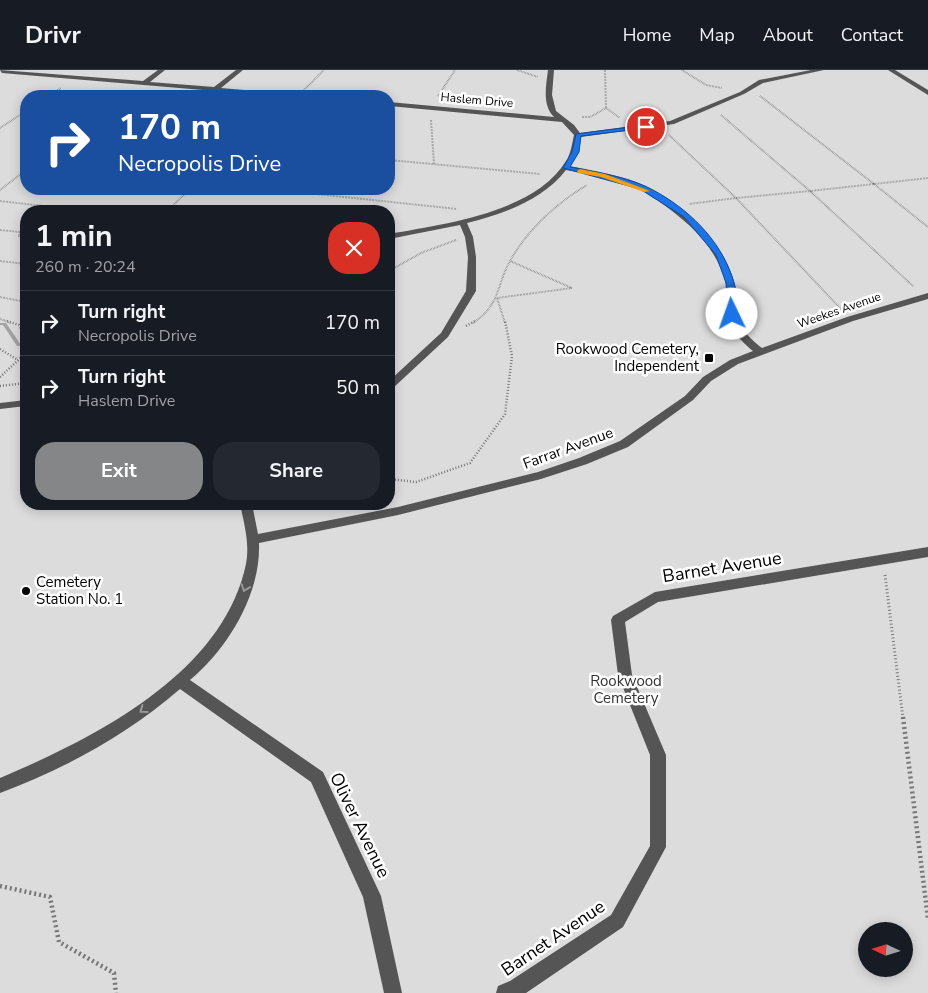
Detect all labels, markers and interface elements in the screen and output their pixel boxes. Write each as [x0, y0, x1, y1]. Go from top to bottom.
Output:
text: Drivr [25, 19, 81, 51]
text: Home [623, 23, 671, 47]
text: Map [699, 23, 735, 47]
text: About [763, 23, 813, 47]
text: Contact [841, 23, 903, 47]
street label: Haslem Drive [440, 89, 514, 111]
text: 170 m [118, 104, 221, 151]
pin [625, 106, 667, 148]
icon: right [35, 110, 100, 175]
icon: arrive [632, 113, 660, 141]
text: Necropolis Drive [118, 149, 281, 179]
text: 1 min [35, 216, 113, 257]
button: close [328, 222, 380, 274]
text: 260 m · 20:24 [35, 256, 136, 278]
position arrow [705, 287, 757, 339]
street label: Weekes Avenue [795, 288, 883, 332]
text: Turn right [78, 299, 165, 325]
icon: right [35, 309, 63, 337]
text: 170 m [325, 310, 380, 336]
text: Necropolis Drive [78, 325, 197, 347]
place label: Rookwood Cemetery, Independent [556, 339, 700, 376]
marker: Rookwood Cemetery, Independent [703, 352, 715, 364]
text: Turn right [78, 364, 165, 390]
icon: right [35, 374, 63, 402]
text: 50 m [336, 375, 380, 401]
text: Haslem Drive [78, 390, 175, 412]
street label: Farrar Avenue [520, 422, 616, 474]
button: Exit [35, 442, 203, 500]
button: Share [213, 442, 380, 500]
street label: Barnet Avenue [661, 546, 783, 588]
place label: Cemetery Station No. 1 [36, 572, 123, 609]
one-way arrow [241, 583, 251, 591]
marker: Cemetery Station No. 1 [20, 585, 32, 597]
park label: Rookwood Cemetery [590, 671, 662, 708]
one-way arrow [139, 704, 148, 713]
street label: Oliver Avenue [324, 768, 396, 882]
street label: Barnet Avenue [496, 894, 610, 982]
north arrow [858, 922, 912, 978]
map controls [858, 922, 913, 977]

